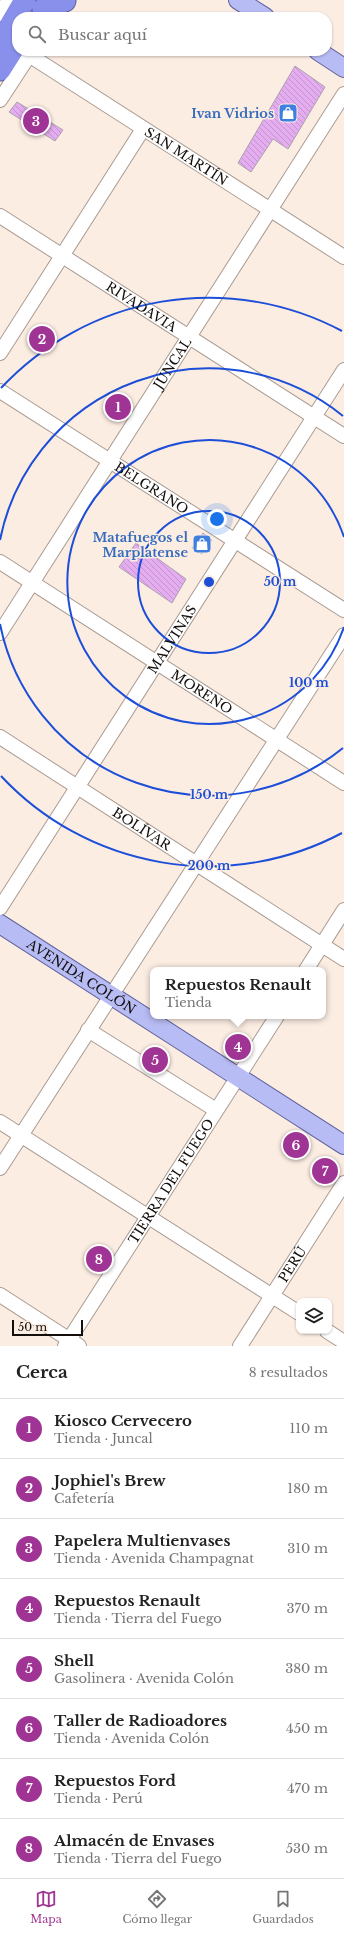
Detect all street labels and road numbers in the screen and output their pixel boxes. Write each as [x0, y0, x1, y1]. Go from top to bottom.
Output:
street label: SAN MARTÍN [142, 123, 231, 189]
street label: RIVADAVIA [103, 278, 181, 336]
street label: JUNCAL [148, 334, 195, 394]
street label: BELGRANO [112, 458, 192, 517]
street label: MALVINAS [144, 602, 200, 677]
street label: MORENO [168, 666, 236, 718]
street label: BOLÍVAR [109, 803, 175, 854]
street label: AVENIDA COLÓN [23, 935, 139, 1018]
street label: TIERRA DEL FUEGO [124, 1115, 217, 1247]
street label: PERÚ [274, 1243, 310, 1285]

